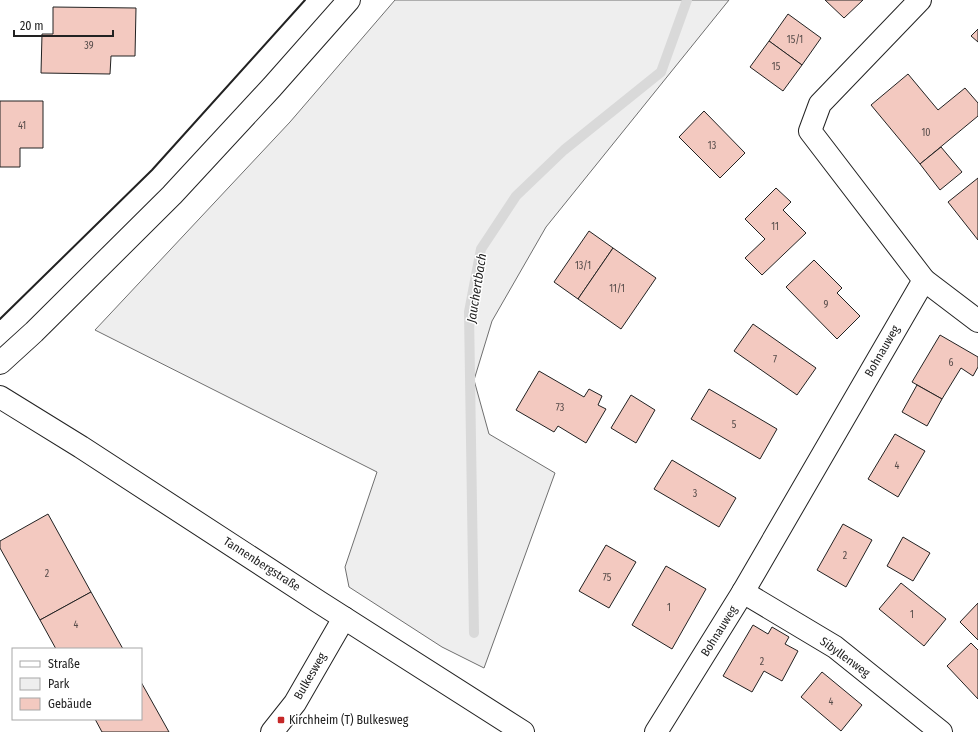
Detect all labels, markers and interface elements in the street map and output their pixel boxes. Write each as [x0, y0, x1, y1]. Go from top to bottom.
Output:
scale bar [14, 12, 113, 38]
text: 20 m [20, 19, 44, 33]
house number: 15/1 [787, 34, 803, 46]
house number: 39 [84, 40, 94, 52]
house number: 15 [772, 61, 781, 73]
house number: 41 [18, 120, 26, 132]
house number: 10 [921, 127, 931, 139]
house number: 13 [708, 140, 717, 152]
house number: 11 [771, 221, 779, 233]
water label: Jauchertbach [463, 252, 489, 325]
house number: 13/1 [575, 260, 591, 272]
house number: 11/1 [609, 283, 625, 295]
house number: 9 [824, 299, 829, 311]
street label: Bohnauweg [862, 322, 903, 379]
house number: 7 [773, 354, 777, 366]
house number: 6 [949, 357, 954, 369]
house number: 73 [556, 402, 565, 414]
house number: 5 [732, 419, 737, 431]
house number: 4 [895, 460, 900, 472]
house number: 3 [693, 488, 698, 500]
street label: Tannenbergstraße [221, 534, 303, 594]
house number: 2 [843, 550, 848, 562]
house number: 2 [45, 568, 50, 580]
house number: 75 [603, 572, 612, 584]
house number: 1 [667, 602, 671, 614]
street label: Bohnauweg [698, 603, 740, 659]
house number: 1 [910, 609, 914, 621]
house number: 4 [74, 619, 79, 631]
street label: Sibyllenweg [817, 634, 873, 680]
legend [12, 648, 142, 720]
street label: Bulkesweg [291, 650, 329, 702]
house number: 2 [760, 656, 765, 668]
text: Straße [48, 657, 80, 671]
text: Park [48, 677, 70, 691]
house number: 4 [829, 696, 834, 708]
text: Gebäude [48, 697, 92, 711]
place label: Kirchheim (T) Bulkesweg [289, 713, 409, 727]
marker: Kirchheim (T) Bulkesweg [276, 715, 286, 725]

